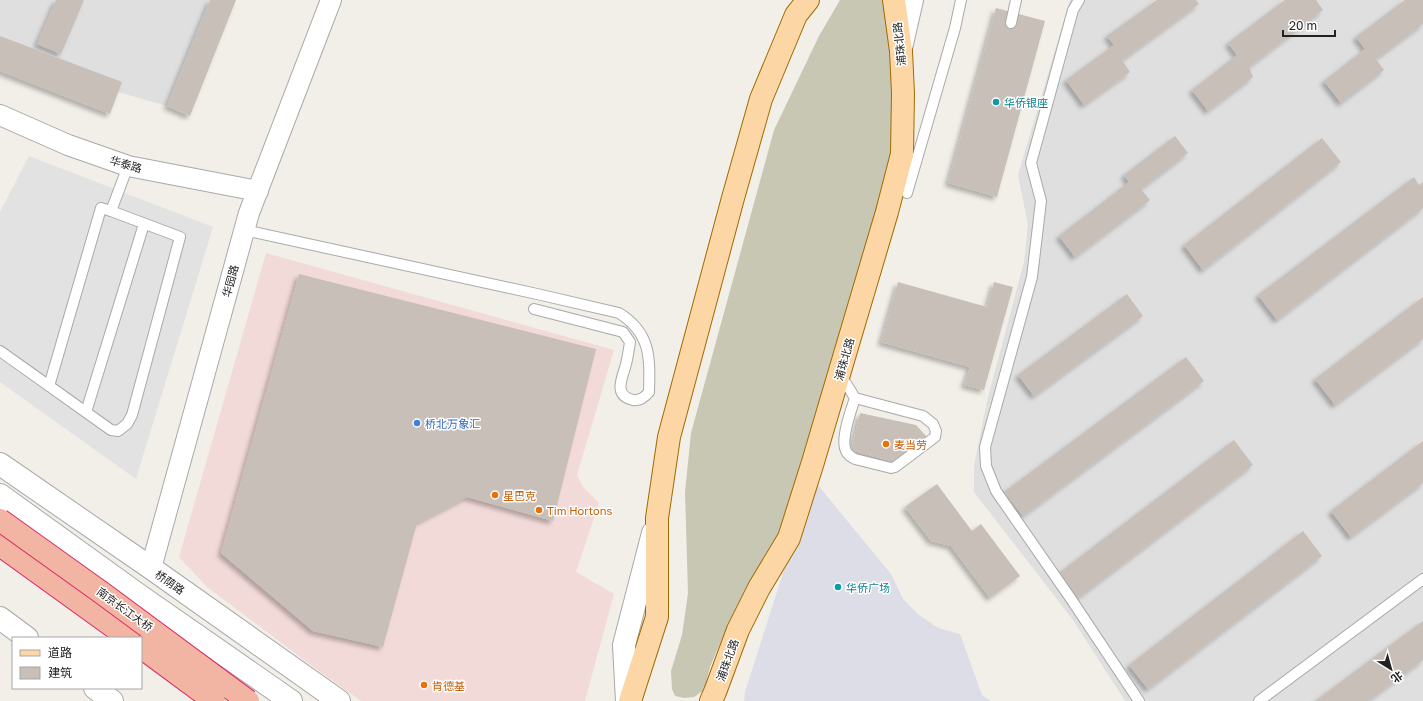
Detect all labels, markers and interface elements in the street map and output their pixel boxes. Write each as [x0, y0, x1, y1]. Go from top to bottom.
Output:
scale bar [1283, 12, 1335, 38]
text: 20 m [1289, 18, 1317, 33]
street label: 浦珠北路 [890, 21, 908, 67]
place label: 华侨银座 [1004, 96, 1048, 109]
marker: 华侨银座 [991, 97, 1001, 107]
street label: 华泰路 [108, 153, 144, 175]
street label: 华园路 [219, 263, 241, 299]
street label: 浦珠北路 [832, 336, 856, 382]
place label: 桥北万象汇 [425, 417, 480, 430]
marker: 桥北万象汇 [412, 418, 422, 428]
place label: 麦当劳 [894, 438, 927, 451]
marker: 麦当劳 [881, 439, 891, 449]
place label: 星巴克 [503, 489, 536, 502]
marker: 星巴克 [490, 490, 500, 500]
place label: Tim Hortons [547, 504, 612, 517]
marker: Tim Hortons [534, 505, 544, 515]
street label: 桥荫路 [153, 567, 187, 597]
place label: 华侨广场 [846, 581, 890, 594]
marker: 华侨广场 [833, 582, 843, 592]
street label: 南京长江大桥 [94, 584, 156, 634]
legend [12, 637, 142, 689]
street label: 浦珠北路 [713, 637, 741, 683]
text: 道路 [48, 645, 72, 660]
north arrow [1371, 649, 1411, 689]
text: 建筑 [48, 665, 72, 680]
text: 北 [1389, 669, 1406, 686]
place label: 肯德基 [432, 679, 465, 692]
marker: 肯德基 [419, 680, 429, 690]

